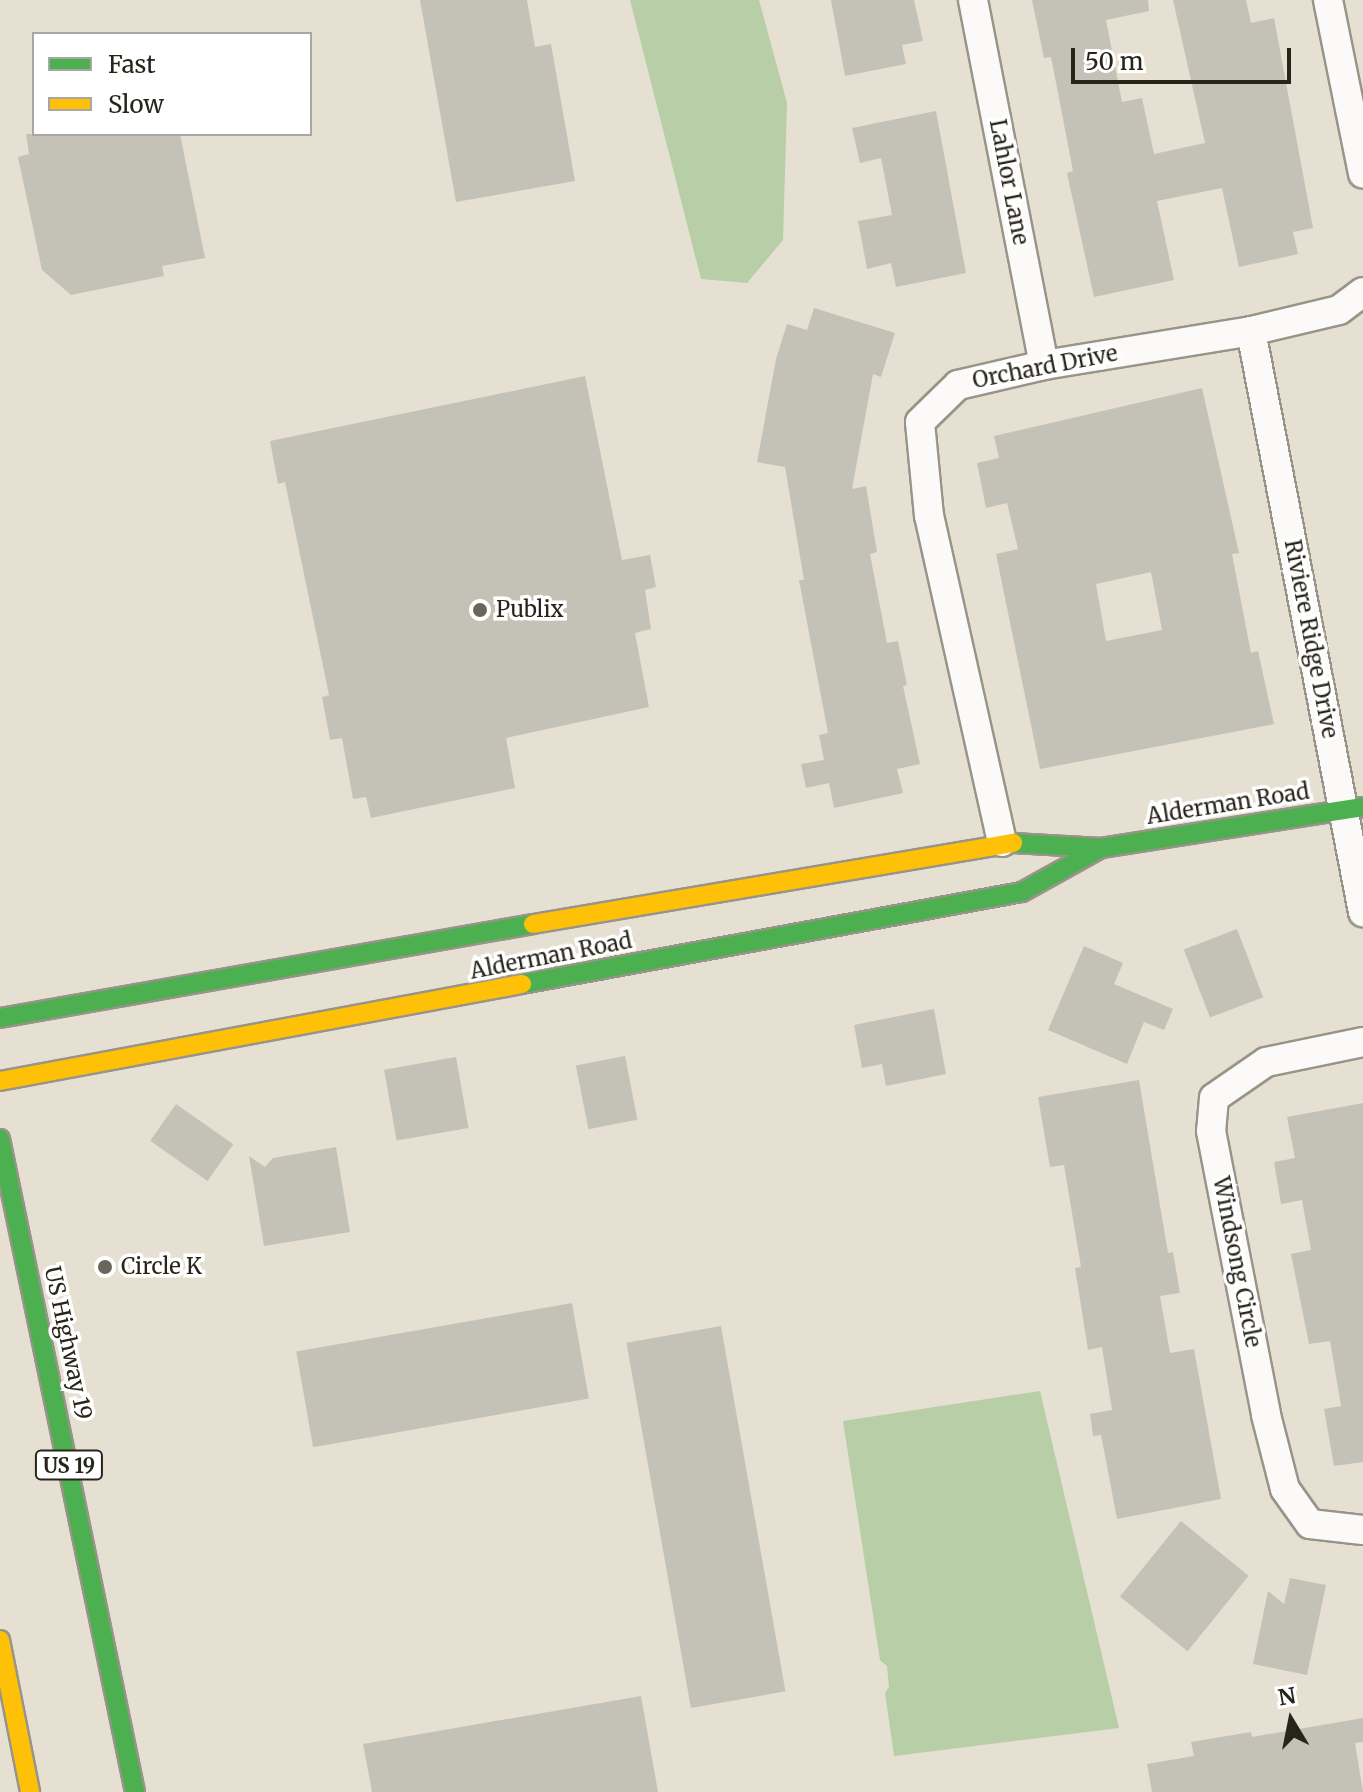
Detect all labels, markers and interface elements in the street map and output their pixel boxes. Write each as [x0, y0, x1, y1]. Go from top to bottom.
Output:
legend [32, 32, 312, 136]
scale bar [1075, 32, 1295, 82]
text: 50 m [1085, 46, 1144, 77]
text: Fast [108, 49, 156, 80]
text: Slow [108, 89, 164, 120]
street label: Lahlor Lane [984, 117, 1034, 247]
street label: Orchard Drive [970, 340, 1120, 394]
street label: Riviere Ridge Drive [1279, 537, 1343, 741]
place label: Publix [496, 597, 564, 623]
marker: Publix [471, 601, 489, 619]
street label: Alderman Road [1145, 778, 1311, 830]
street label: Alderman Road [468, 927, 634, 985]
street label: Windsong Circle [1208, 1174, 1266, 1350]
place label: Circle K [121, 1254, 202, 1280]
marker: Circle K [96, 1258, 114, 1276]
street label: US Highway 19 [39, 1264, 97, 1422]
road number: US 19 [33, 1449, 105, 1481]
north arrow [1251, 1680, 1331, 1760]
text: N [1276, 1681, 1298, 1712]

